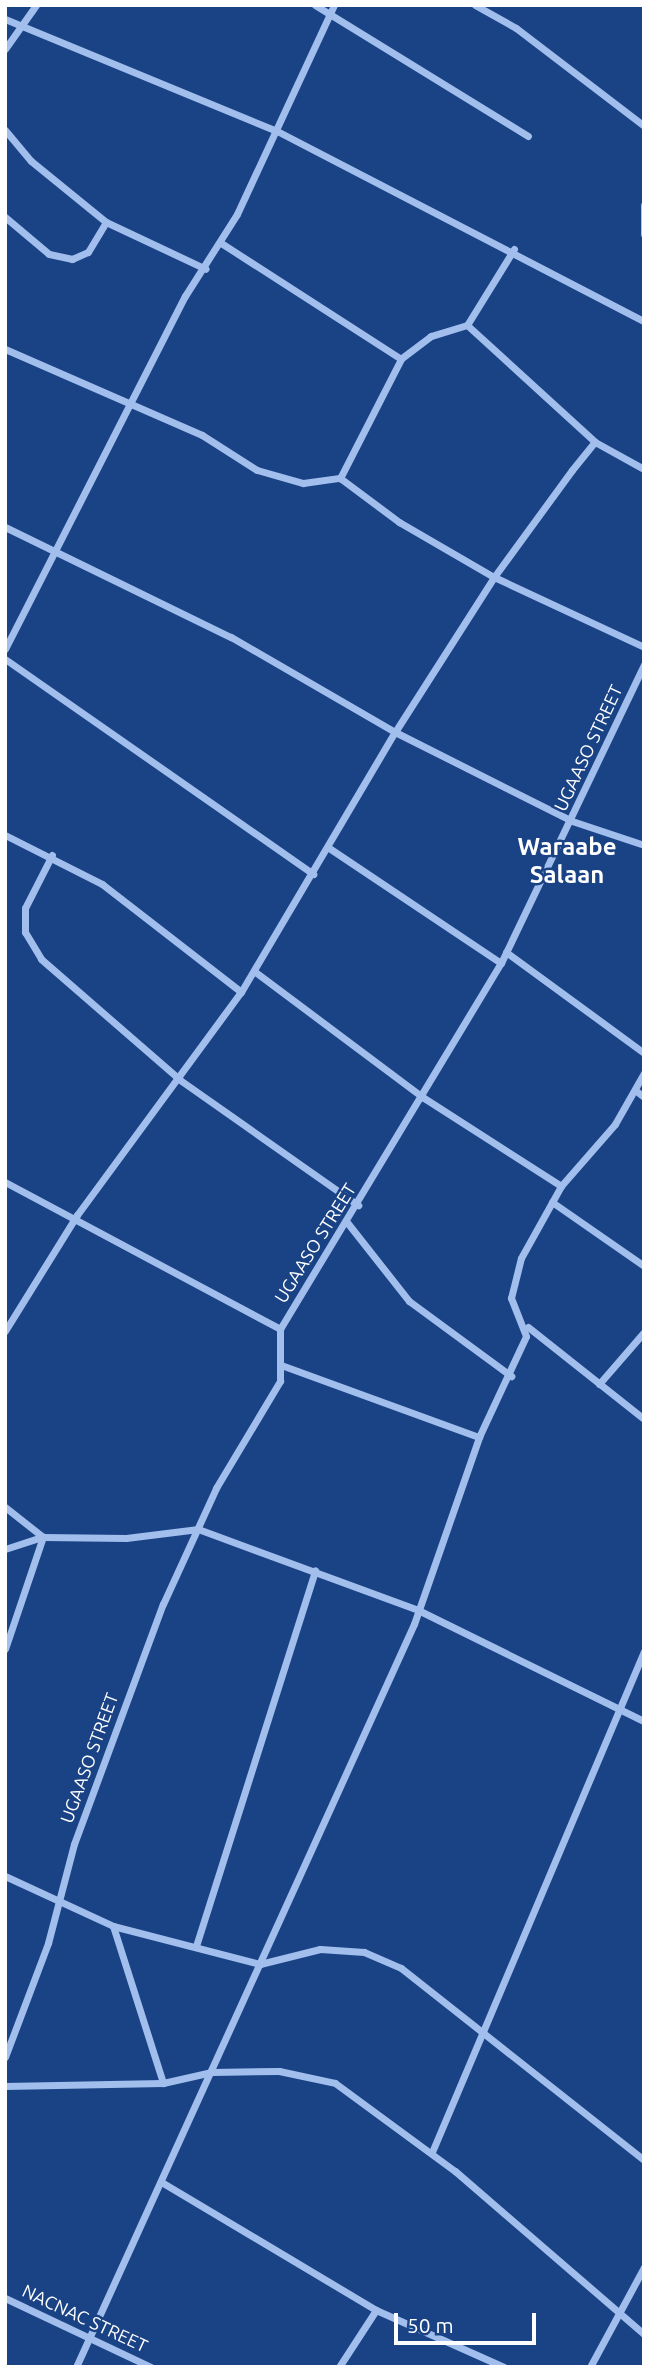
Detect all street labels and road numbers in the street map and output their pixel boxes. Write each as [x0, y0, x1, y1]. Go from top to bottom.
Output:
street label: UGAASO STREET [549, 681, 627, 815]
street label: UGAASO STREET [270, 1179, 360, 1307]
street label: UGAASO STREET [55, 1690, 123, 1826]
street label: NACNAC STREET [19, 2280, 151, 2356]

